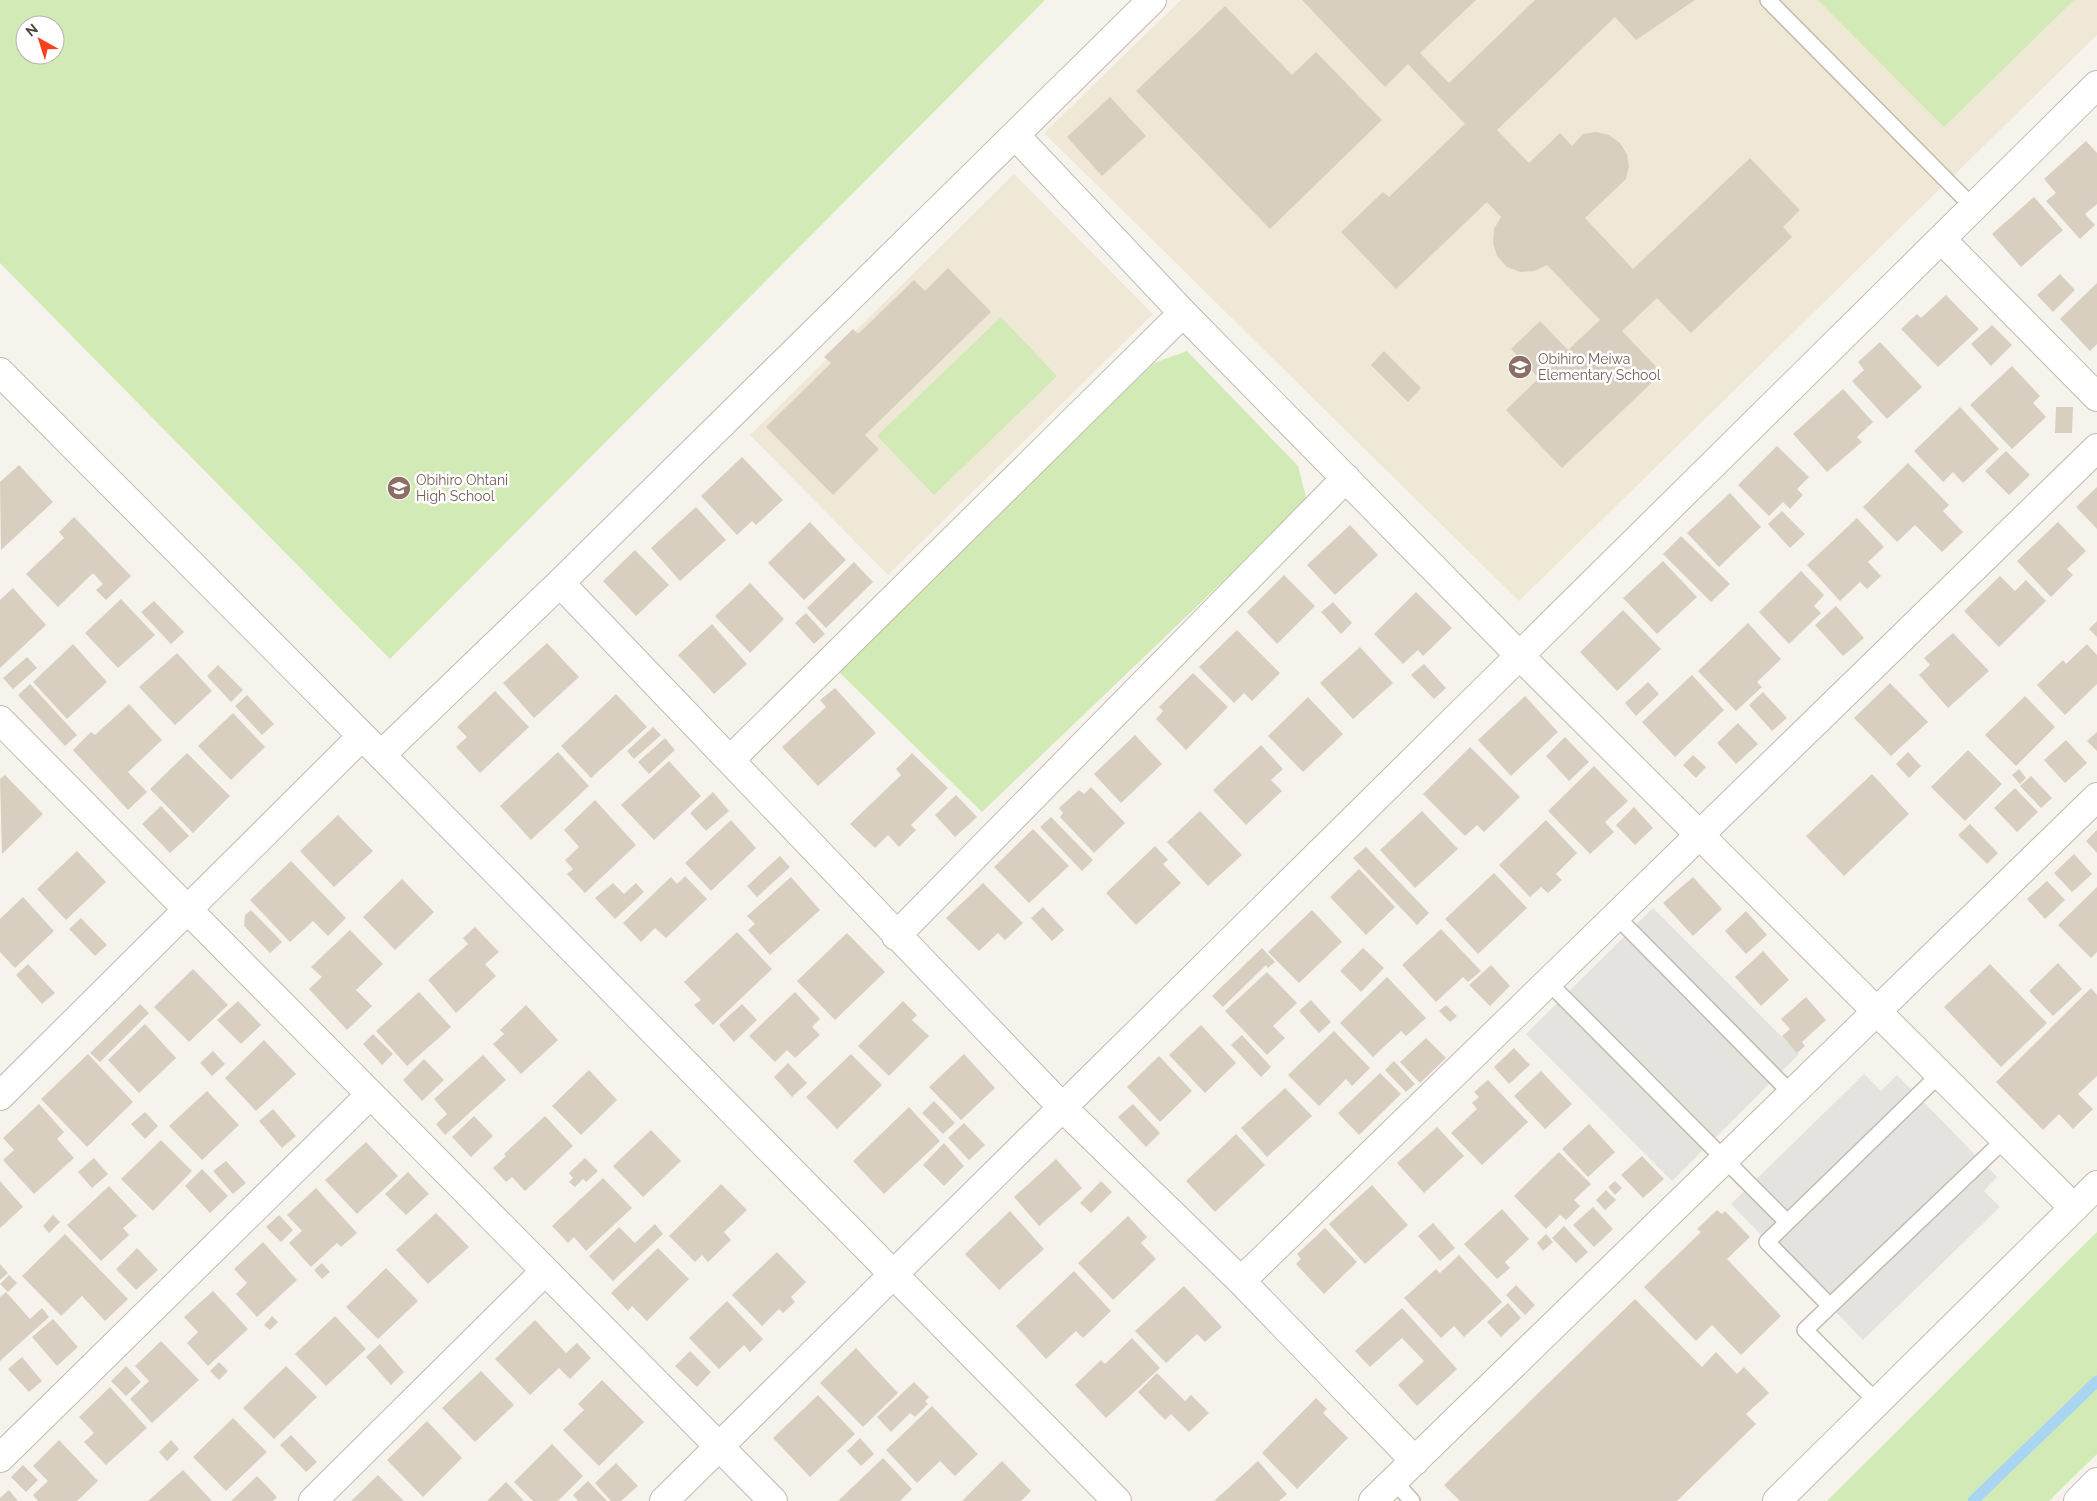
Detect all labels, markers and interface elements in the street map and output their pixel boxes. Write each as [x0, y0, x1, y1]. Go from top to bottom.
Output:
north arrow [15, 15, 65, 65]
text: N [23, 20, 41, 39]
place label: Obihiro Meiwa Elementary School [1538, 351, 1661, 383]
school or university icon: Obihiro Meiwa Elementary School [1507, 354, 1533, 380]
place label: Obihiro Ohtani High School [416, 472, 508, 504]
school or university icon: Obihiro Ohtani High School [386, 475, 412, 501]

